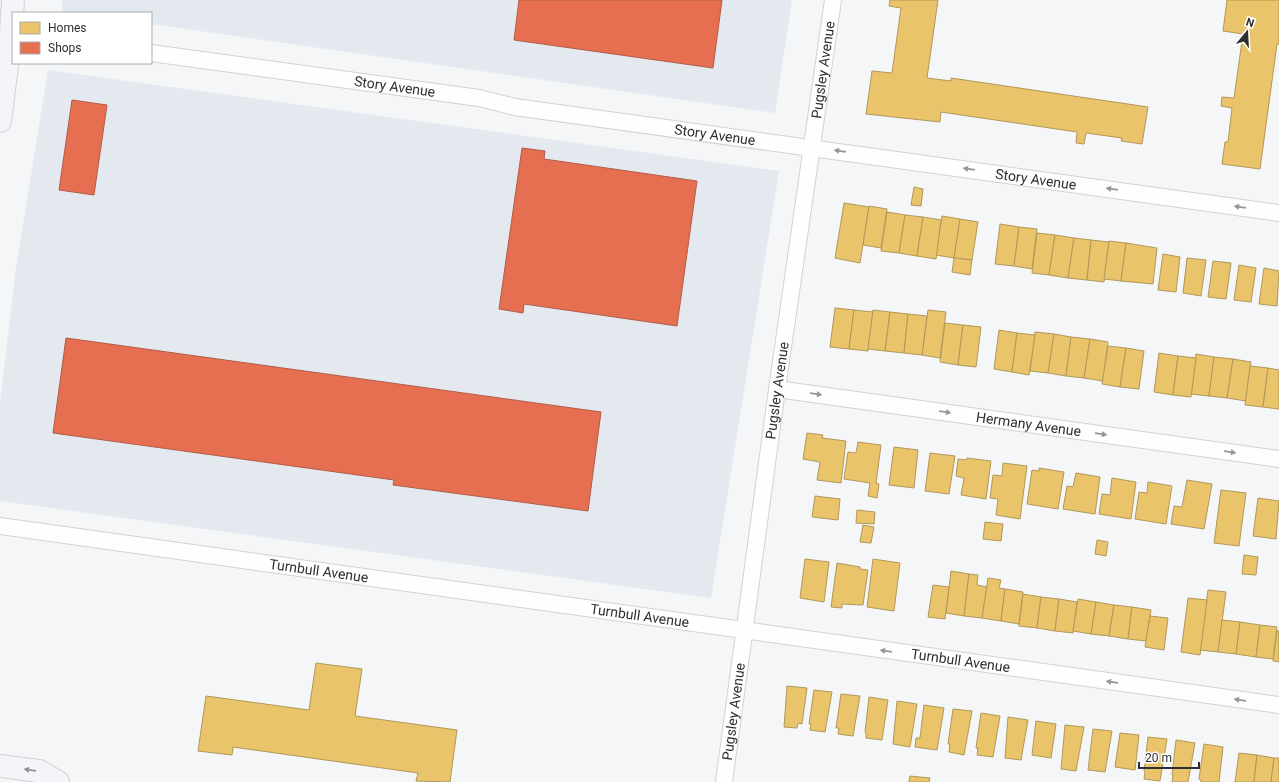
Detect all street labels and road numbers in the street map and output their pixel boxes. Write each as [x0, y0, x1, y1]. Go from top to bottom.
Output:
street label: Pugsley Avenue [808, 20, 838, 120]
street label: Story Avenue [353, 73, 436, 100]
street label: Story Avenue [673, 121, 756, 148]
street label: Story Avenue [994, 166, 1077, 193]
street label: Pugsley Avenue [762, 341, 792, 440]
street label: Hermany Avenue [975, 409, 1082, 439]
street label: Turnbull Avenue [268, 556, 369, 585]
street label: Turnbull Avenue [589, 601, 690, 630]
street label: Turnbull Avenue [910, 646, 1011, 675]
street label: Pugsley Avenue [719, 662, 748, 761]

